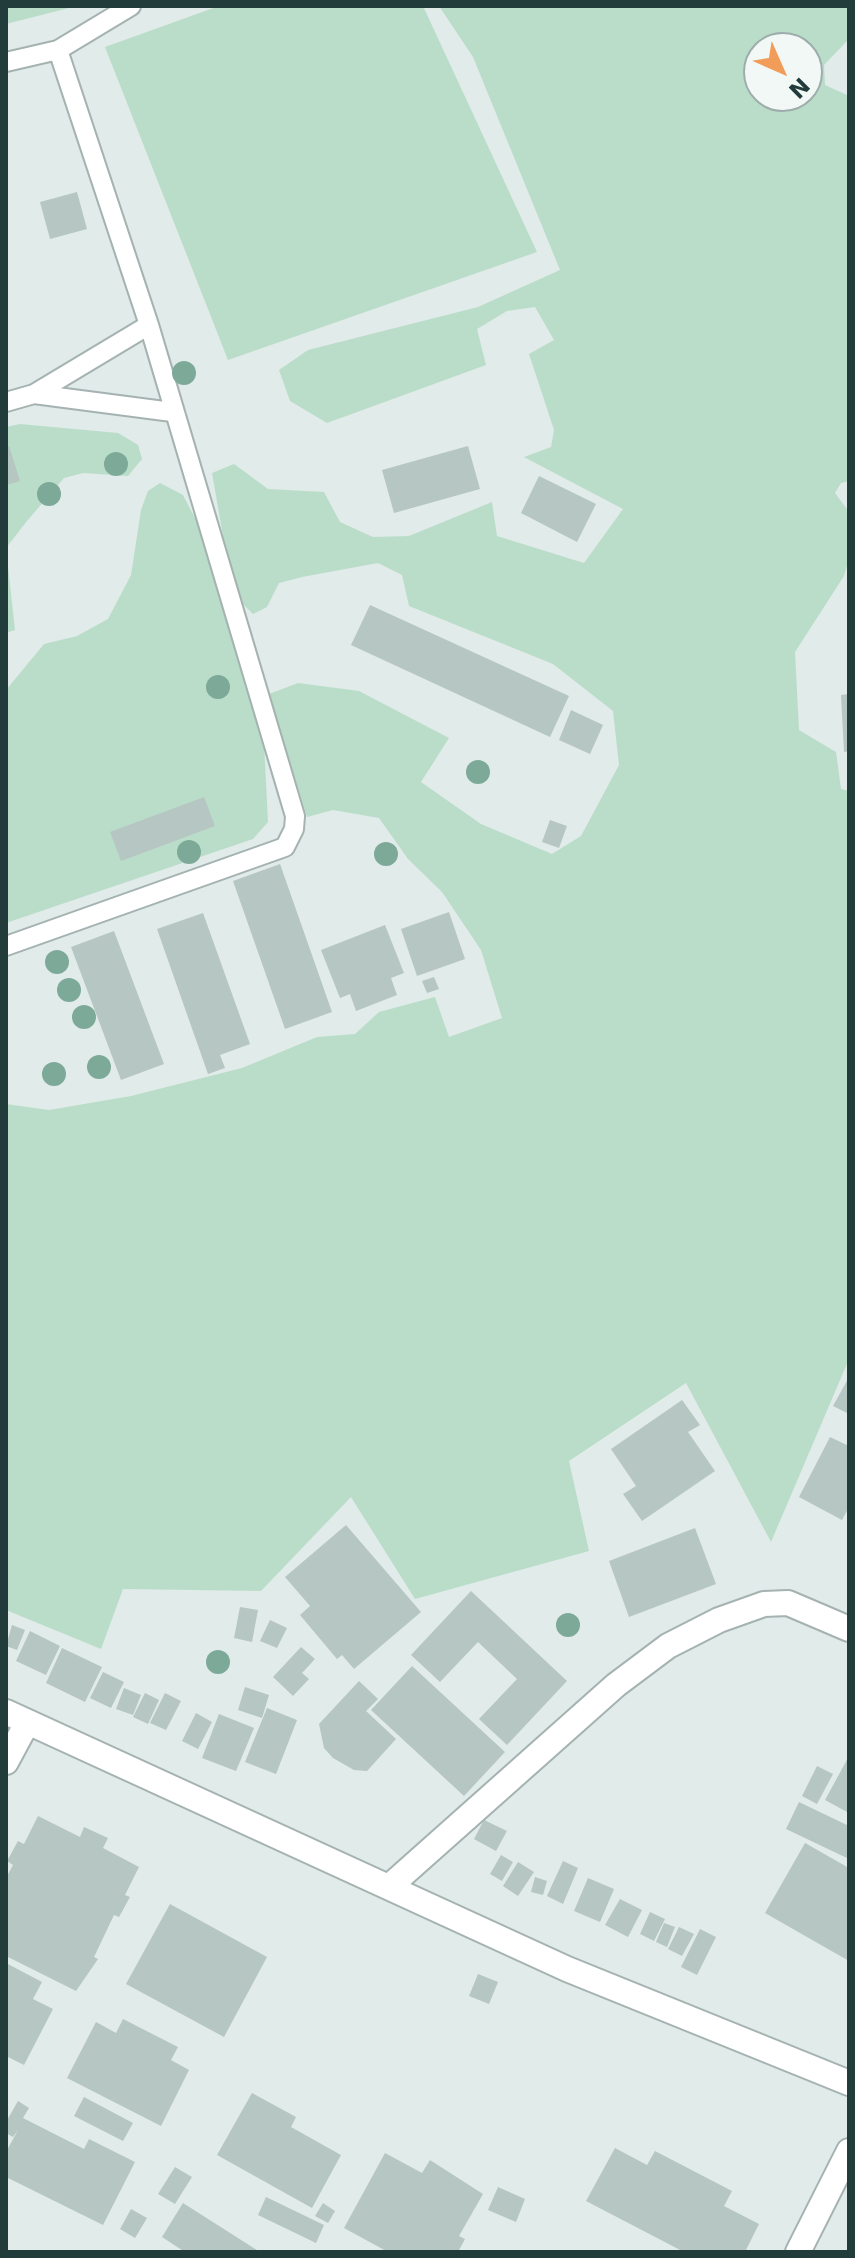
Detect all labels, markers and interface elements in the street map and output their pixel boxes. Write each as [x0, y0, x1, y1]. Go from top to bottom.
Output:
north arrow [743, 32, 823, 112]
text: N [784, 73, 814, 103]

